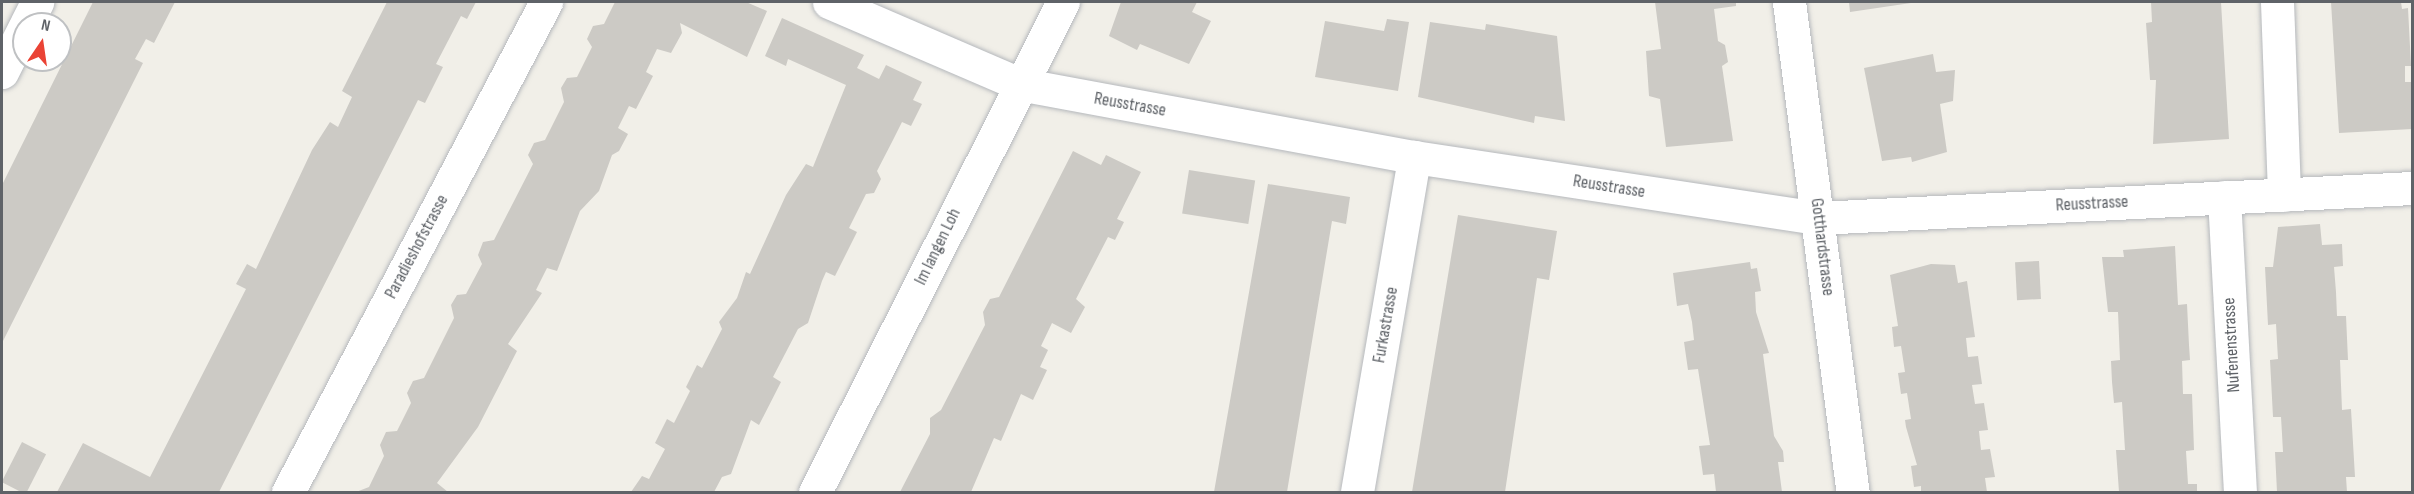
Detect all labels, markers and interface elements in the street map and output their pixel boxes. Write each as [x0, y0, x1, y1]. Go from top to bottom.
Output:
north arrow [12, 12, 72, 72]
text: N [39, 16, 52, 36]
street label: Reusstrasse [1092, 88, 1168, 122]
street label: Reusstrasse [1571, 171, 1647, 203]
street label: Paradieshofstrasse [381, 191, 453, 303]
street label: Reusstrasse [2055, 191, 2129, 217]
street label: Gotthardstrasse [1805, 197, 1839, 297]
street label: Im langen Loh [910, 205, 966, 289]
street label: Furkastrasse [1369, 285, 1403, 365]
street label: Nufenenstrasse [2219, 297, 2245, 393]

